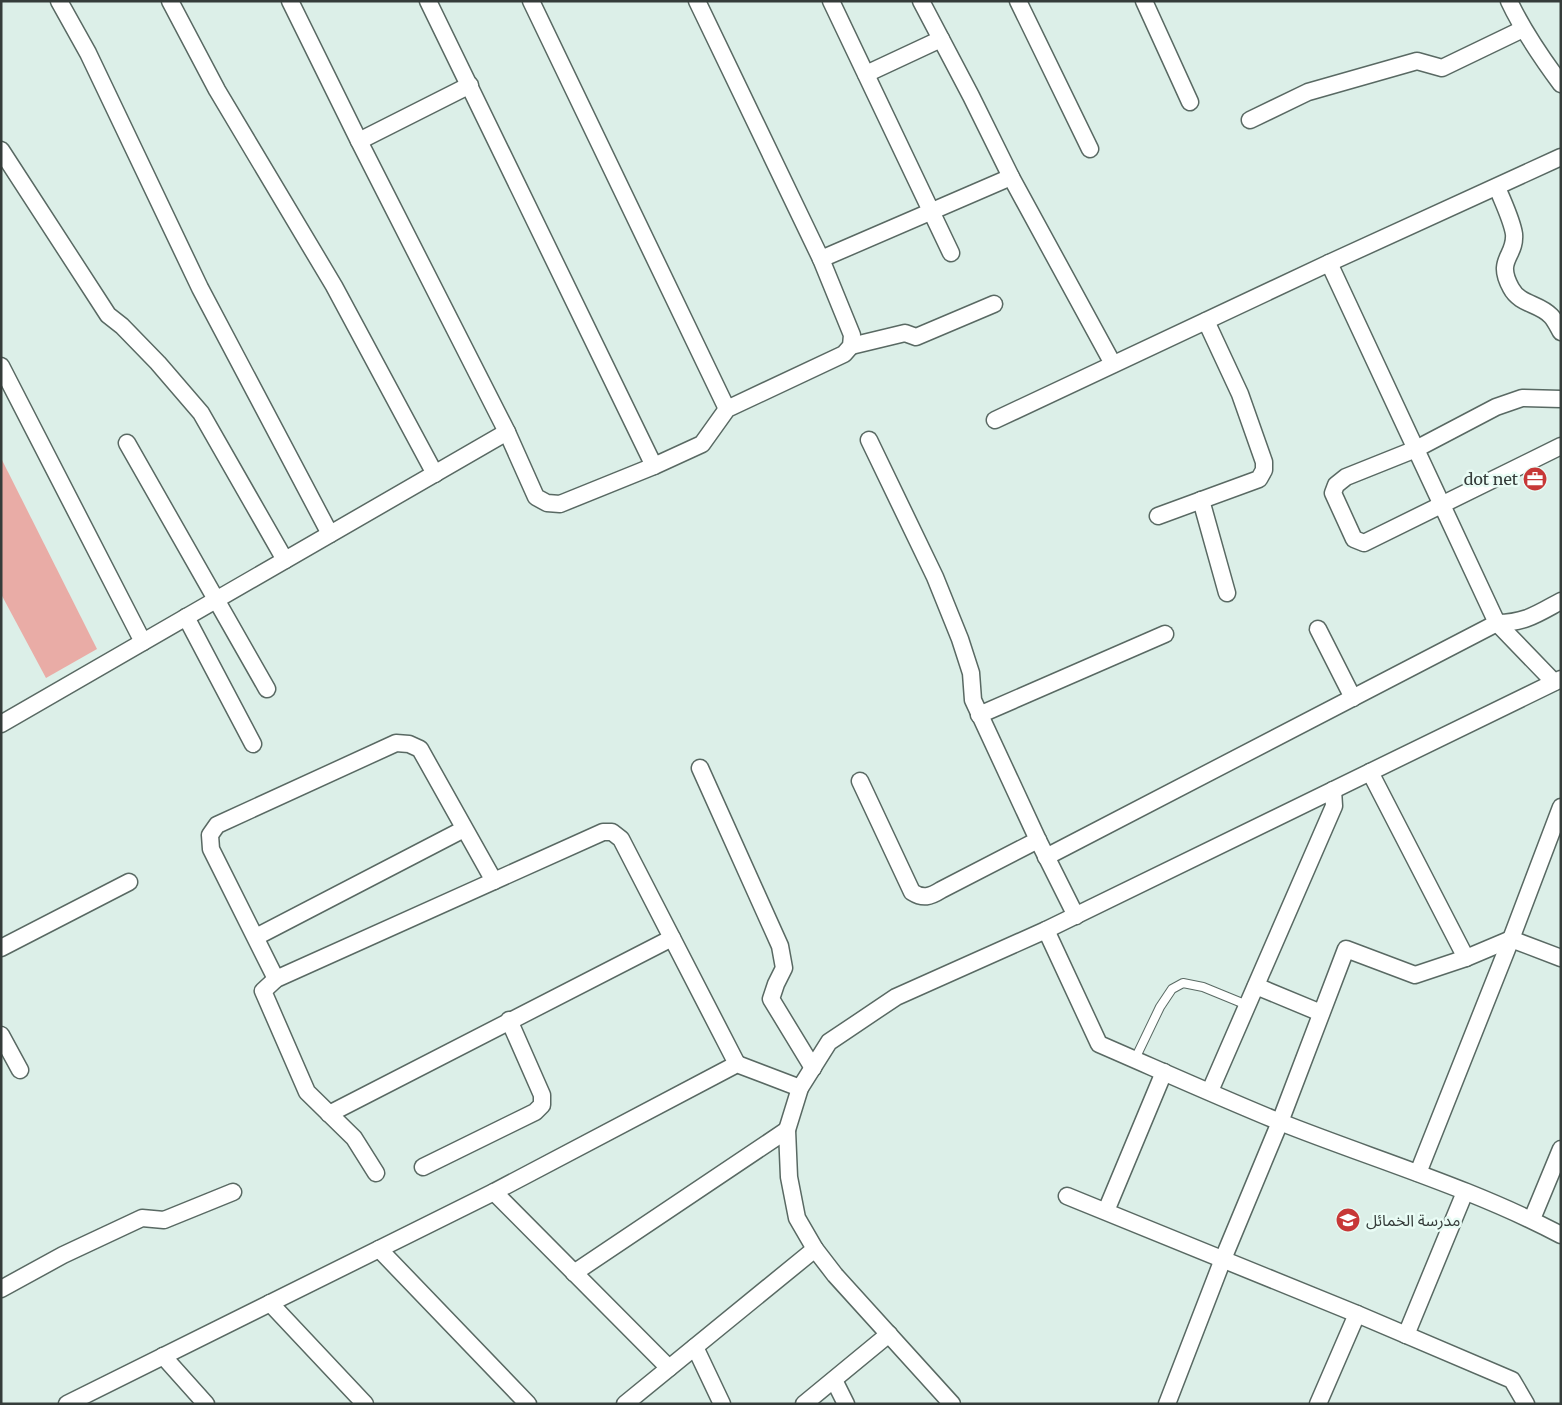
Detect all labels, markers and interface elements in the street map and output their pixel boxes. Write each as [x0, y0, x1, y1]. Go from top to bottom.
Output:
office icon: dot net [1522, 466, 1548, 492]
place label: dot net [1464, 469, 1519, 489]
school or university icon: مدرسة الخمائل [1335, 1207, 1361, 1233]
place label: مدرسة الخمائل [1366, 1210, 1460, 1230]

